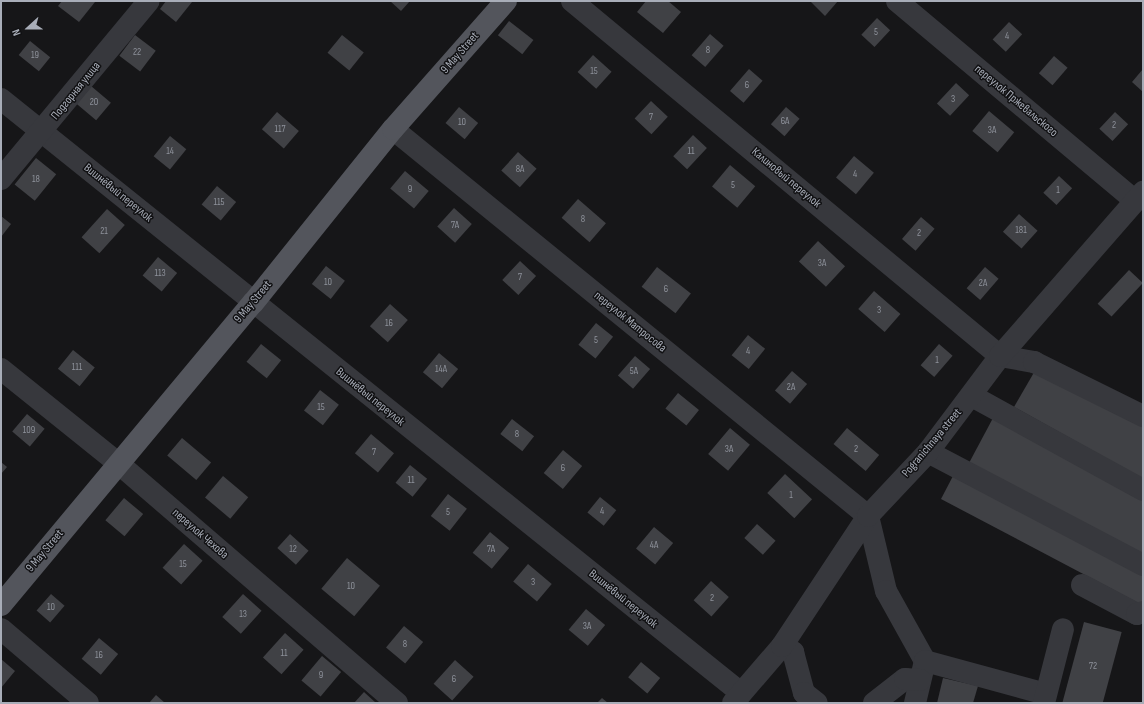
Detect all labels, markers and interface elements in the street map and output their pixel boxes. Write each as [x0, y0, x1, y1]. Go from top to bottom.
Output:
north arrow [8, 8, 48, 48]
text: N [9, 27, 23, 38]
house number: 5 [874, 27, 878, 39]
street label: 9 May Street [438, 29, 482, 77]
house number: 4 [1005, 31, 1009, 43]
house number: 8 [706, 45, 710, 57]
house number: 22 [133, 47, 141, 59]
house number: 19 [31, 50, 39, 62]
street label: Подгорная улица [48, 59, 104, 123]
street label: переулок Пржевальского [971, 62, 1061, 140]
house number: 15 [590, 66, 598, 78]
house number: 6 [745, 80, 749, 92]
house number: 3 [951, 94, 955, 106]
house number: 20 [90, 97, 98, 109]
house number: 7 [649, 112, 653, 124]
house number: 6А [781, 116, 789, 128]
house number: 10 [458, 117, 466, 129]
house number: 2 [1112, 120, 1116, 132]
house number: 117 [275, 124, 285, 136]
house number: 3А [988, 125, 996, 137]
street label: Калиновый переулок [748, 145, 824, 211]
house number: 14 [166, 146, 174, 158]
house number: 11 [688, 146, 694, 158]
street label: Вишнёвый переулок [81, 161, 155, 225]
house number: 8А [516, 164, 524, 176]
house number: 4 [853, 169, 857, 181]
house number: 18 [32, 174, 40, 186]
house number: 5 [731, 180, 735, 192]
house number: 9 [408, 184, 412, 196]
house number: 1 [1056, 185, 1060, 197]
house number: 115 [213, 197, 225, 209]
house number: 8 [581, 214, 585, 226]
house number: 7А [451, 220, 459, 232]
house number: 181 [1015, 225, 1027, 237]
house number: 21 [100, 226, 108, 238]
house number: 2 [917, 228, 921, 240]
house number: 3А [818, 258, 826, 270]
house number: 113 [154, 268, 166, 280]
house number: 7 [518, 272, 522, 284]
house number: 10 [324, 277, 332, 289]
street label: 9 May Street [231, 278, 275, 326]
house number: 2А [979, 278, 987, 290]
house number: 6 [664, 284, 668, 296]
street label: переулок Матросова [591, 288, 669, 356]
house number: 3 [877, 305, 881, 317]
house number: 16 [385, 318, 393, 330]
house number: 5 [594, 335, 598, 347]
house number: 4 [746, 346, 750, 358]
house number: 1 [935, 355, 939, 367]
house number: 111 [72, 362, 82, 374]
house number: 14А [435, 364, 447, 376]
street label: Вишнёвый переулок [333, 365, 407, 429]
house number: 5А [630, 366, 638, 378]
house number: 2А [787, 382, 795, 394]
house number: 15 [317, 402, 325, 414]
street label: Pogranichnaya street [899, 406, 965, 480]
house number: 109 [23, 425, 35, 437]
house number: 8 [515, 429, 519, 441]
house number: 3А [725, 444, 733, 456]
house number: 2 [854, 444, 858, 456]
house number: 7 [372, 447, 376, 459]
house number: 6 [561, 463, 565, 475]
house number: 11 [408, 475, 414, 487]
house number: 1 [789, 490, 793, 502]
street label: переулок Чехова [169, 506, 231, 562]
house number: 4 [600, 506, 604, 518]
house number: 5 [446, 507, 450, 519]
street label: 9 May Street [23, 527, 67, 575]
house number: 4А [650, 540, 658, 552]
house number: 12 [289, 544, 297, 556]
house number: 7А [487, 544, 495, 556]
house number: 15 [179, 559, 187, 571]
street label: Вишнёвый переулок [586, 567, 660, 631]
house number: 3 [531, 577, 535, 589]
house number: 10 [347, 581, 355, 593]
house number: 2 [710, 593, 714, 605]
house number: 10 [47, 602, 55, 614]
house number: 13 [239, 609, 247, 621]
house number: 3А [583, 621, 591, 633]
house number: 8 [403, 639, 407, 651]
house number: 11 [281, 648, 287, 660]
house number: 16 [95, 650, 103, 662]
house number: 72 [1089, 661, 1097, 673]
house number: 9 [319, 670, 323, 682]
house number: 6 [452, 674, 456, 686]

